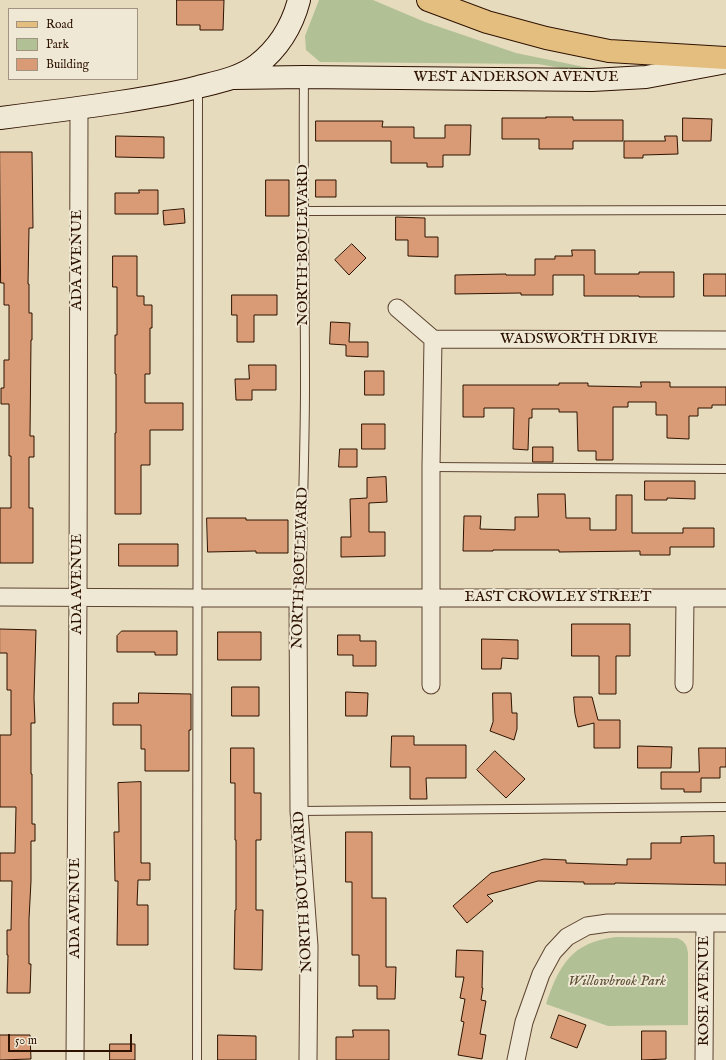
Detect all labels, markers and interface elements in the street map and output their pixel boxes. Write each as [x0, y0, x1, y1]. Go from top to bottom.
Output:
legend [8, 8, 138, 80]
text: Road [46, 17, 73, 32]
text: Park [46, 37, 69, 52]
text: Building [46, 57, 89, 72]
street label: WEST ANDERSON AVENUE [413, 69, 619, 87]
street label: NORTH BOULEVARD [295, 164, 313, 326]
street label: ADA AVENUE [69, 209, 87, 311]
street label: WADSWORTH DRIVE [500, 331, 658, 349]
street label: NORTH BOULEVARD [289, 487, 313, 649]
street label: ADA AVENUE [69, 533, 87, 635]
street label: EAST CROWLEY STREET [465, 589, 651, 607]
street label: NORTH BOULEVARD [291, 811, 317, 973]
street label: ADA AVENUE [67, 857, 85, 959]
street label: ROSE AVENUE [696, 936, 714, 1046]
park label: Willowbrook Park [568, 973, 666, 991]
scale bar [10, 1026, 134, 1052]
text: 50 m [15, 1033, 37, 1048]

